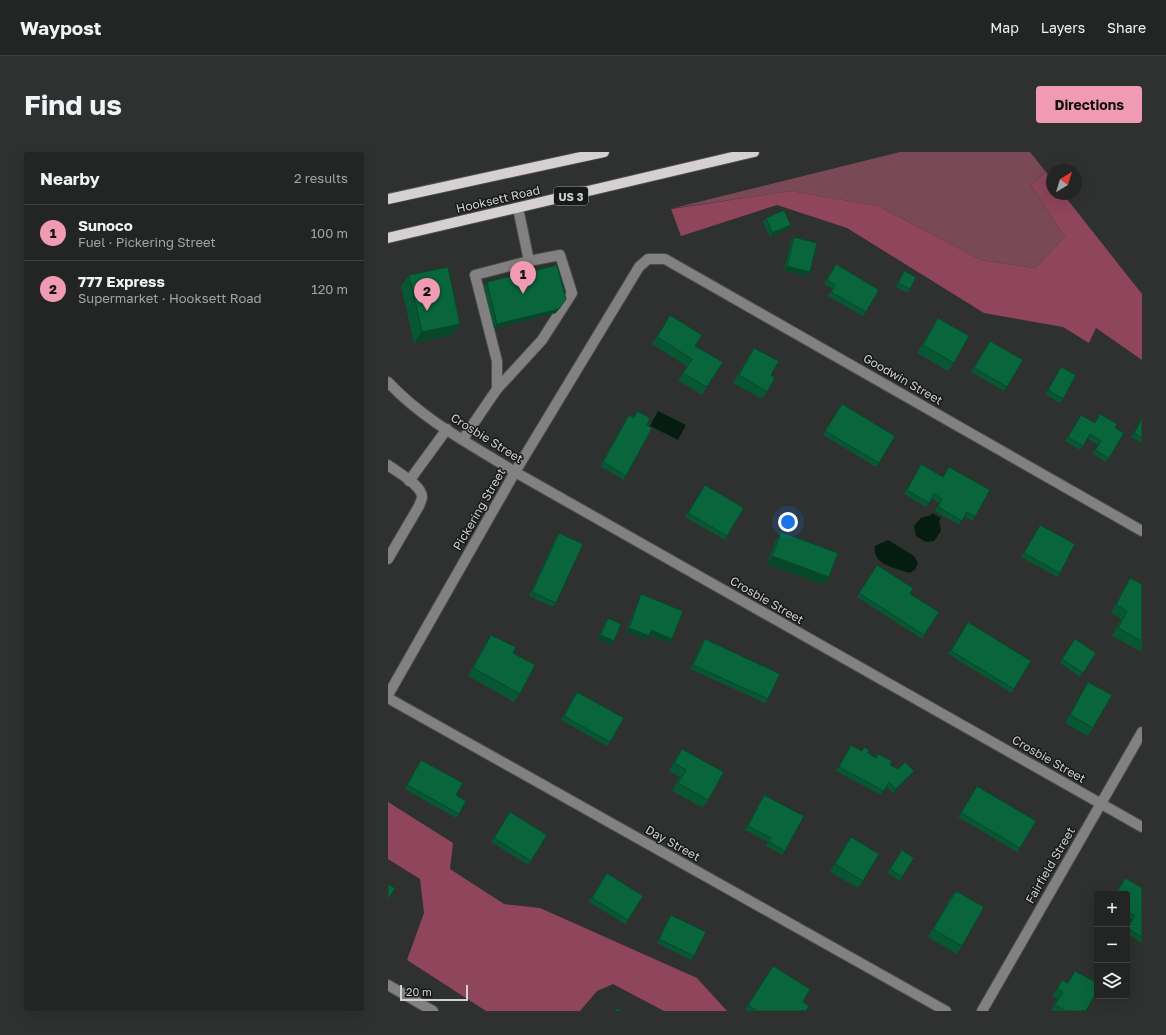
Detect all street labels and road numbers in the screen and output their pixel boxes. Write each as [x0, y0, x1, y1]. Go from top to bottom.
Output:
street label: Hooksett Road [455, 182, 541, 216]
road number: US 3 [554, 187, 588, 205]
street label: Goodwin Street [861, 350, 945, 408]
street label: Crosbie Street [448, 410, 526, 466]
street label: Pickering Street [449, 465, 509, 553]
street label: Crosbie Street [728, 573, 807, 627]
street label: Crosbie Street [1010, 732, 1089, 786]
street label: Day Street [643, 822, 703, 864]
street label: Fairfield Street [1022, 824, 1078, 906]

